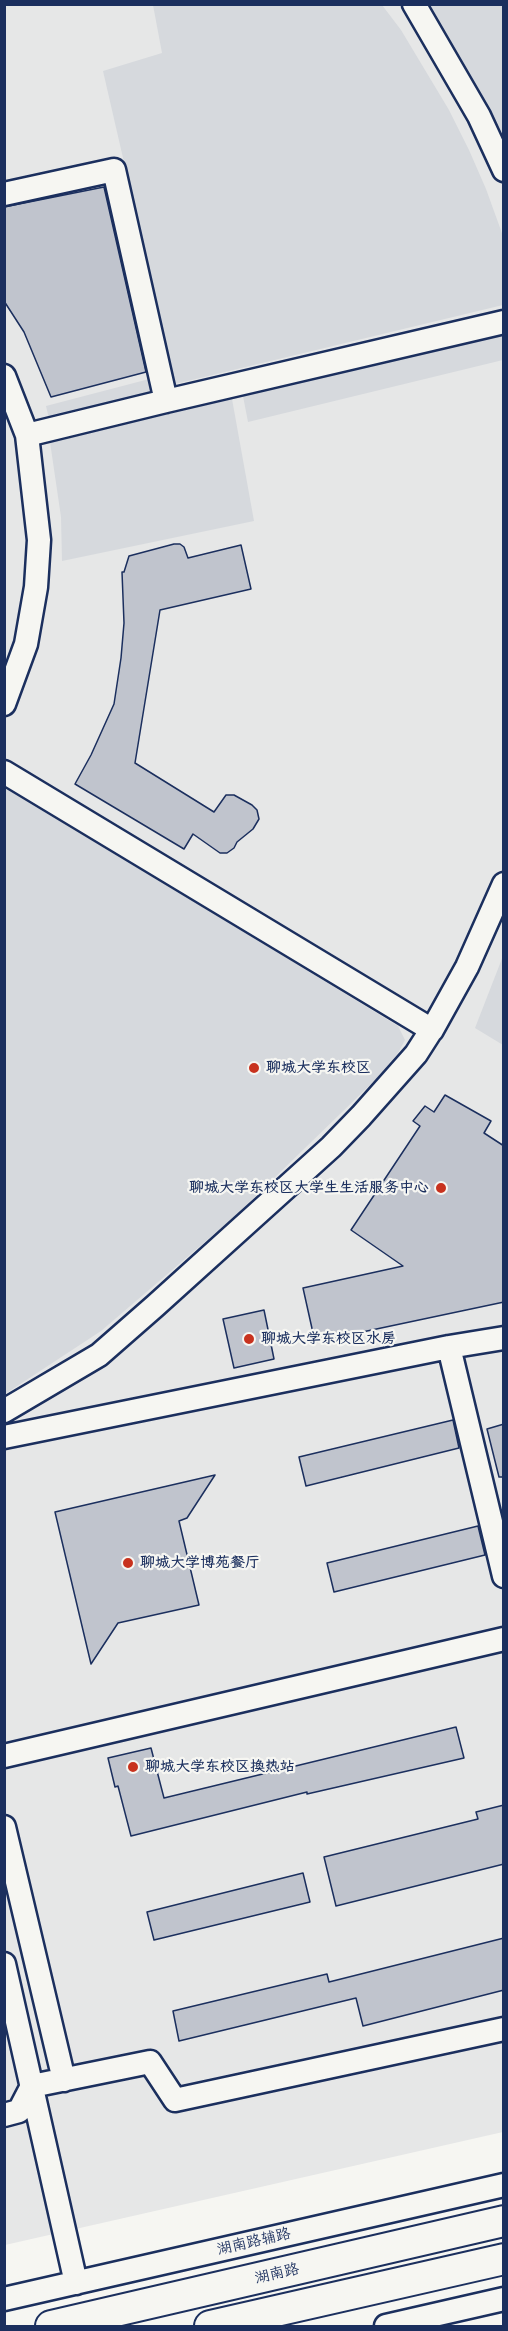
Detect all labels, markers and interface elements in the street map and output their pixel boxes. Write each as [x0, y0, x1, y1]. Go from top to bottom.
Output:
place label: 聊城大学东校区 [266, 1059, 371, 1077]
marker: 聊城大学东校区 [247, 1061, 261, 1075]
place label: 聊城大学东校区大学生生活服务中心 [189, 1179, 429, 1197]
marker: 聊城大学东校区大学生生活服务中心 [434, 1181, 448, 1195]
place label: 聊城大学东校区水房 [261, 1330, 396, 1348]
marker: 聊城大学东校区水房 [242, 1332, 256, 1346]
place label: 聊城大学博苑餐厅 [140, 1554, 260, 1572]
marker: 聊城大学博苑餐厅 [121, 1556, 135, 1570]
place label: 聊城大学东校区换热站 [145, 1758, 295, 1776]
marker: 聊城大学东校区换热站 [126, 1760, 140, 1774]
street label: 湖南路辅路 [215, 2225, 293, 2259]
street label: 湖南路 [253, 2260, 301, 2288]

